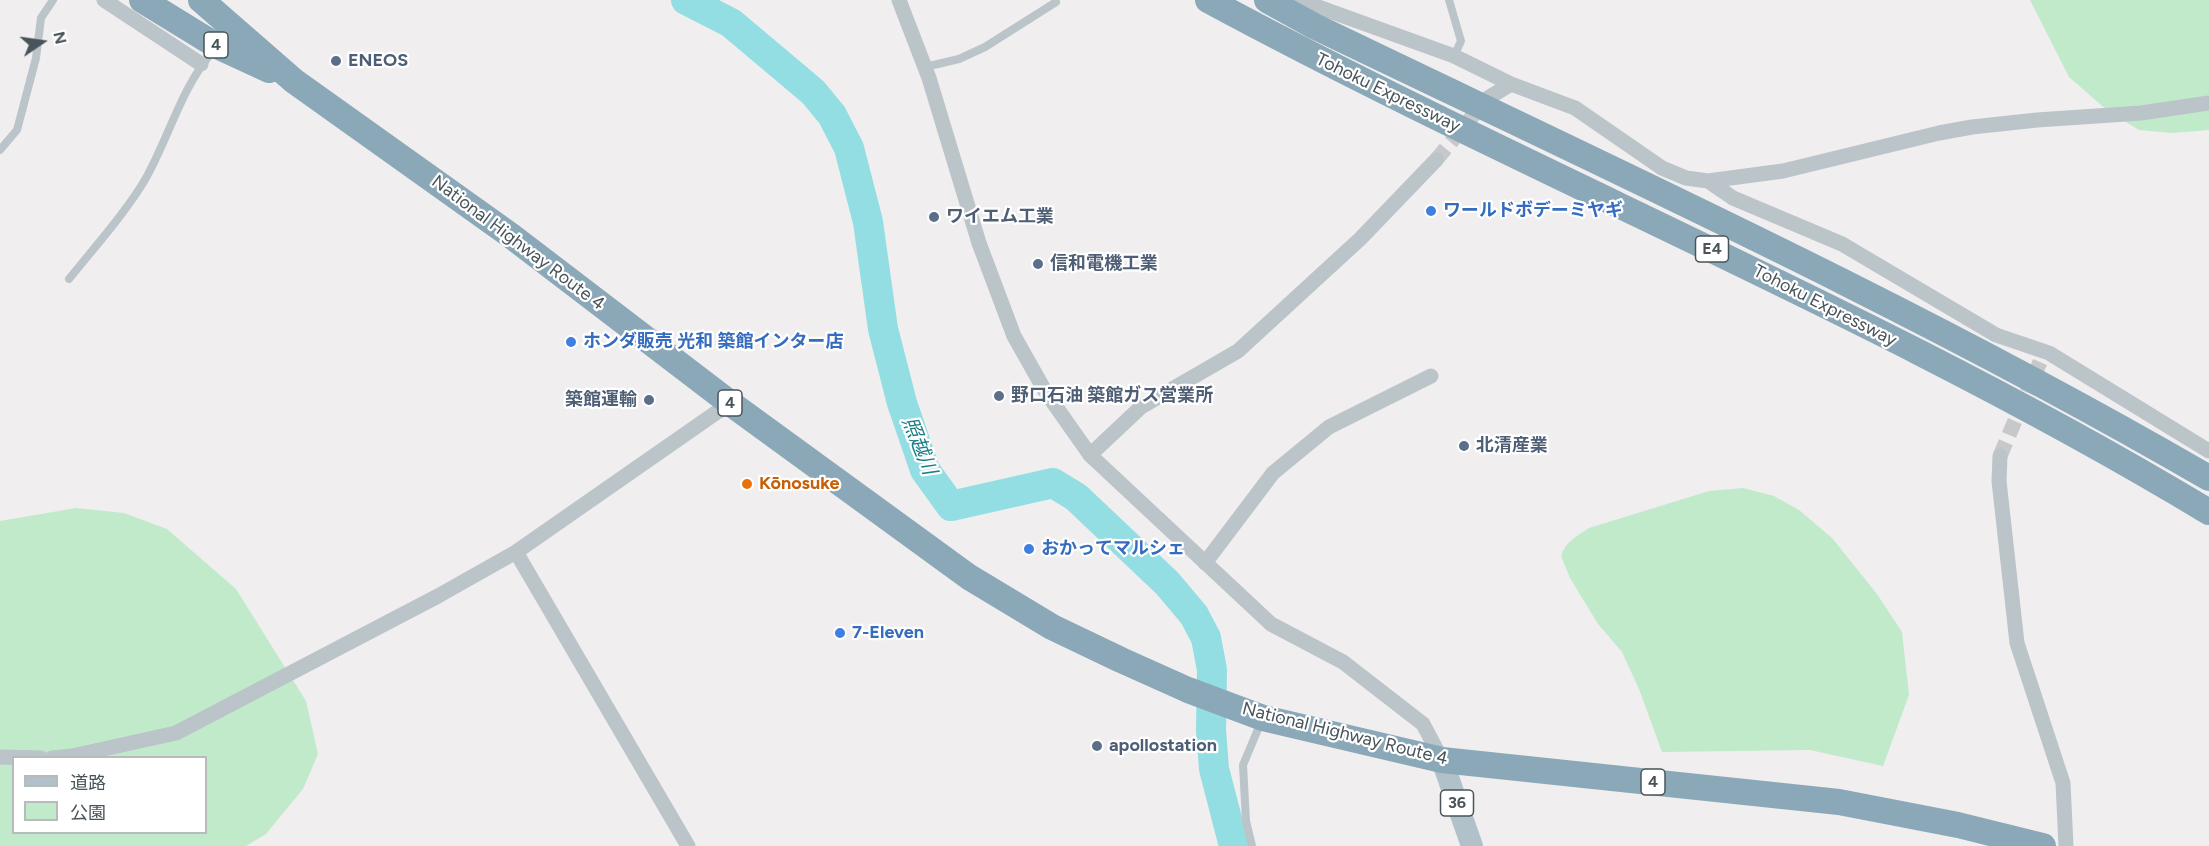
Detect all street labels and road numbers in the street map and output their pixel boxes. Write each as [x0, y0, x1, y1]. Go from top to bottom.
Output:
road number: 4 [204, 32, 228, 58]
street label: Tohoku Expressway [1312, 49, 1464, 137]
street label: National Highway Route 4 [427, 171, 609, 315]
road number: E4 [1696, 236, 1728, 262]
street label: Tohoku Expressway [1750, 261, 1900, 351]
road number: 4 [718, 390, 742, 416]
street label: National Highway Route 4 [1240, 698, 1450, 770]
road number: 4 [1641, 769, 1665, 795]
road number: 36 [1440, 790, 1474, 816]

